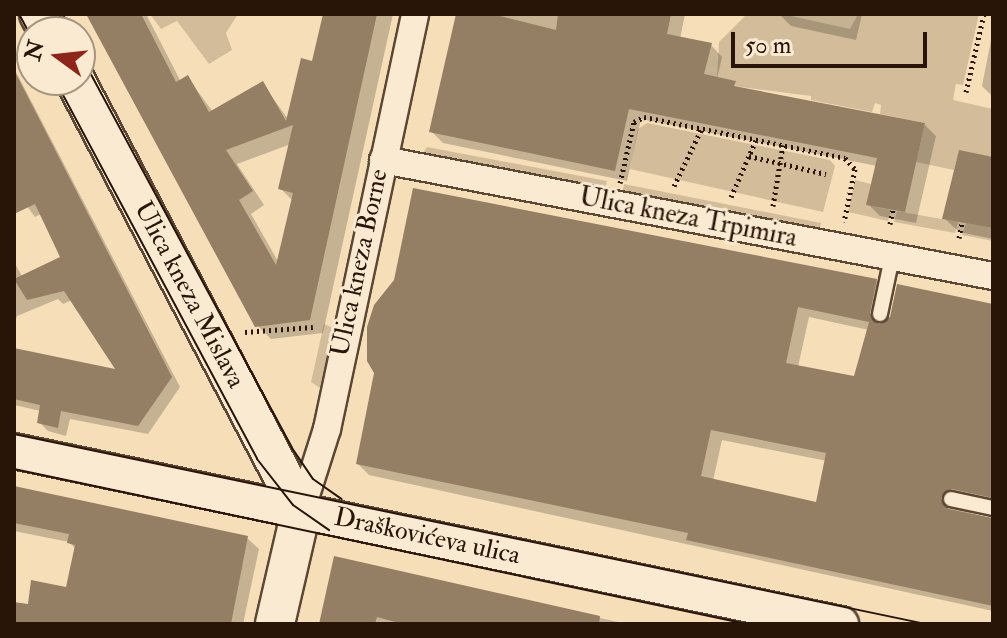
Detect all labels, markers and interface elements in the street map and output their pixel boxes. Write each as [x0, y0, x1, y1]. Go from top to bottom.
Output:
north arrow [16, 16, 96, 96]
scale bar [735, 16, 931, 66]
text: 50 m [745, 30, 791, 61]
text: N [19, 37, 51, 63]
street label: Ulica kneza Borne [325, 166, 395, 360]
street label: Ulica kneza Trpimira [577, 182, 799, 254]
street label: Ulica kneza Mislava [127, 196, 251, 394]
street label: Draškovićeva ulica [331, 502, 523, 572]

